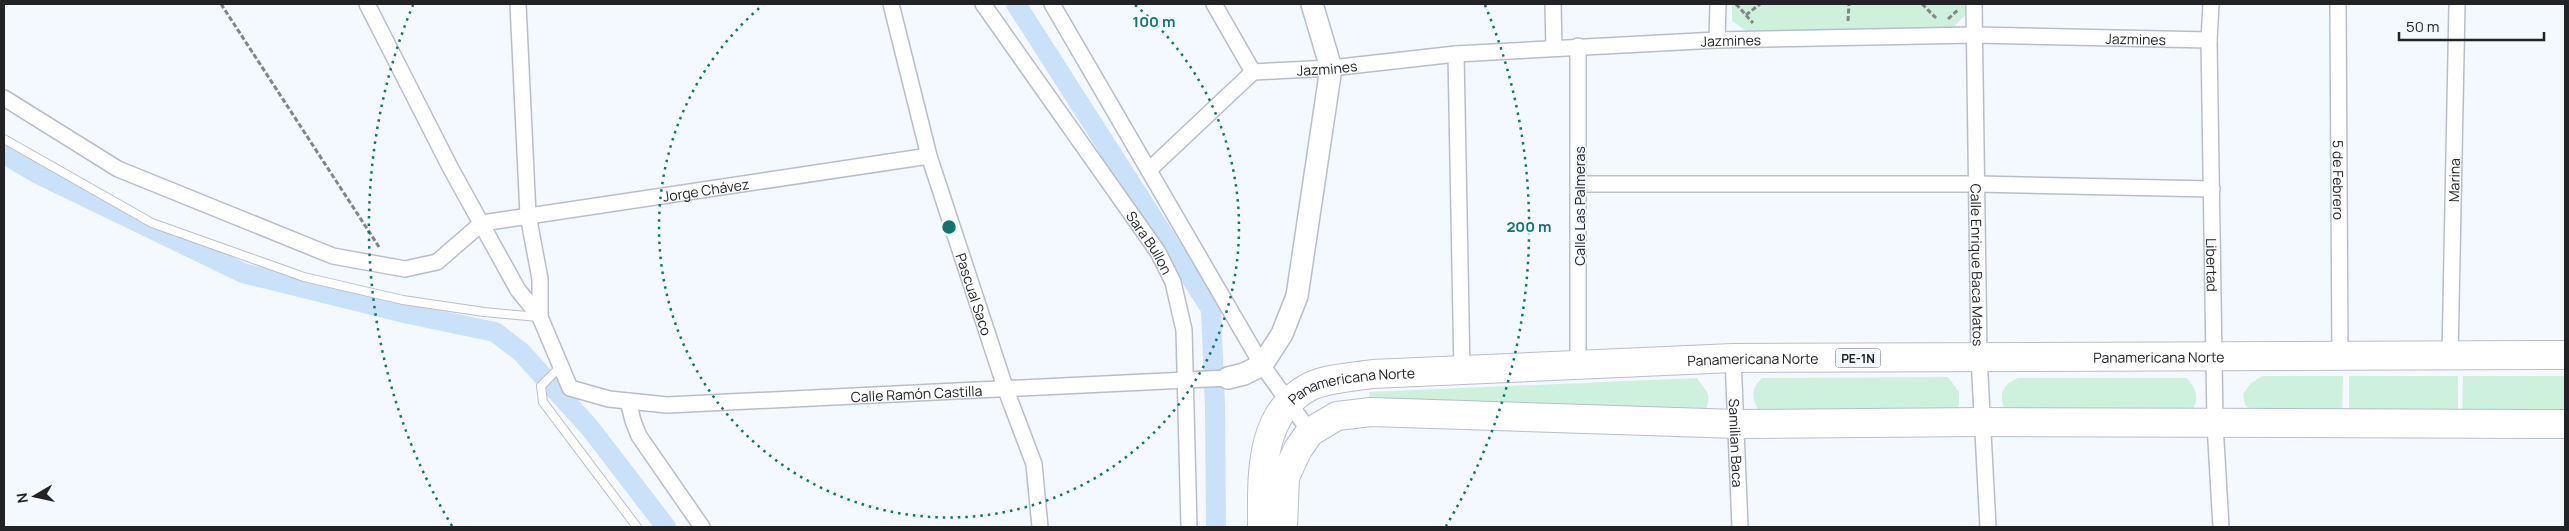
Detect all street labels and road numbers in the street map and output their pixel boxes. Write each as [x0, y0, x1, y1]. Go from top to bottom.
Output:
street label: Jazmines [2105, 28, 2166, 49]
street label: Jazmines [1700, 30, 1761, 50]
street label: Jazmines [1296, 56, 1358, 79]
street label: 5 de Febrero [2329, 140, 2349, 220]
street label: Calle Las Palmeras [1570, 146, 1589, 266]
street label: Marina [2444, 158, 2463, 202]
street label: Jorge Chávez [661, 174, 750, 205]
street label: Calle Enrique Baca Matos [1967, 183, 1988, 346]
street label: Sara Bullon [1122, 207, 1177, 277]
street label: Libertad [2203, 238, 2222, 292]
street label: Pascual Saco [952, 250, 997, 338]
street label: Panamericana Norte [2093, 347, 2225, 366]
street label: Panamericana Norte [1687, 348, 1819, 370]
road number: PE-1N [1836, 348, 1880, 368]
street label: Panamericana Norte [1283, 363, 1415, 408]
street label: Calle Ramón Castilla [850, 380, 983, 406]
street label: Samilian Baca [1725, 398, 1748, 488]

